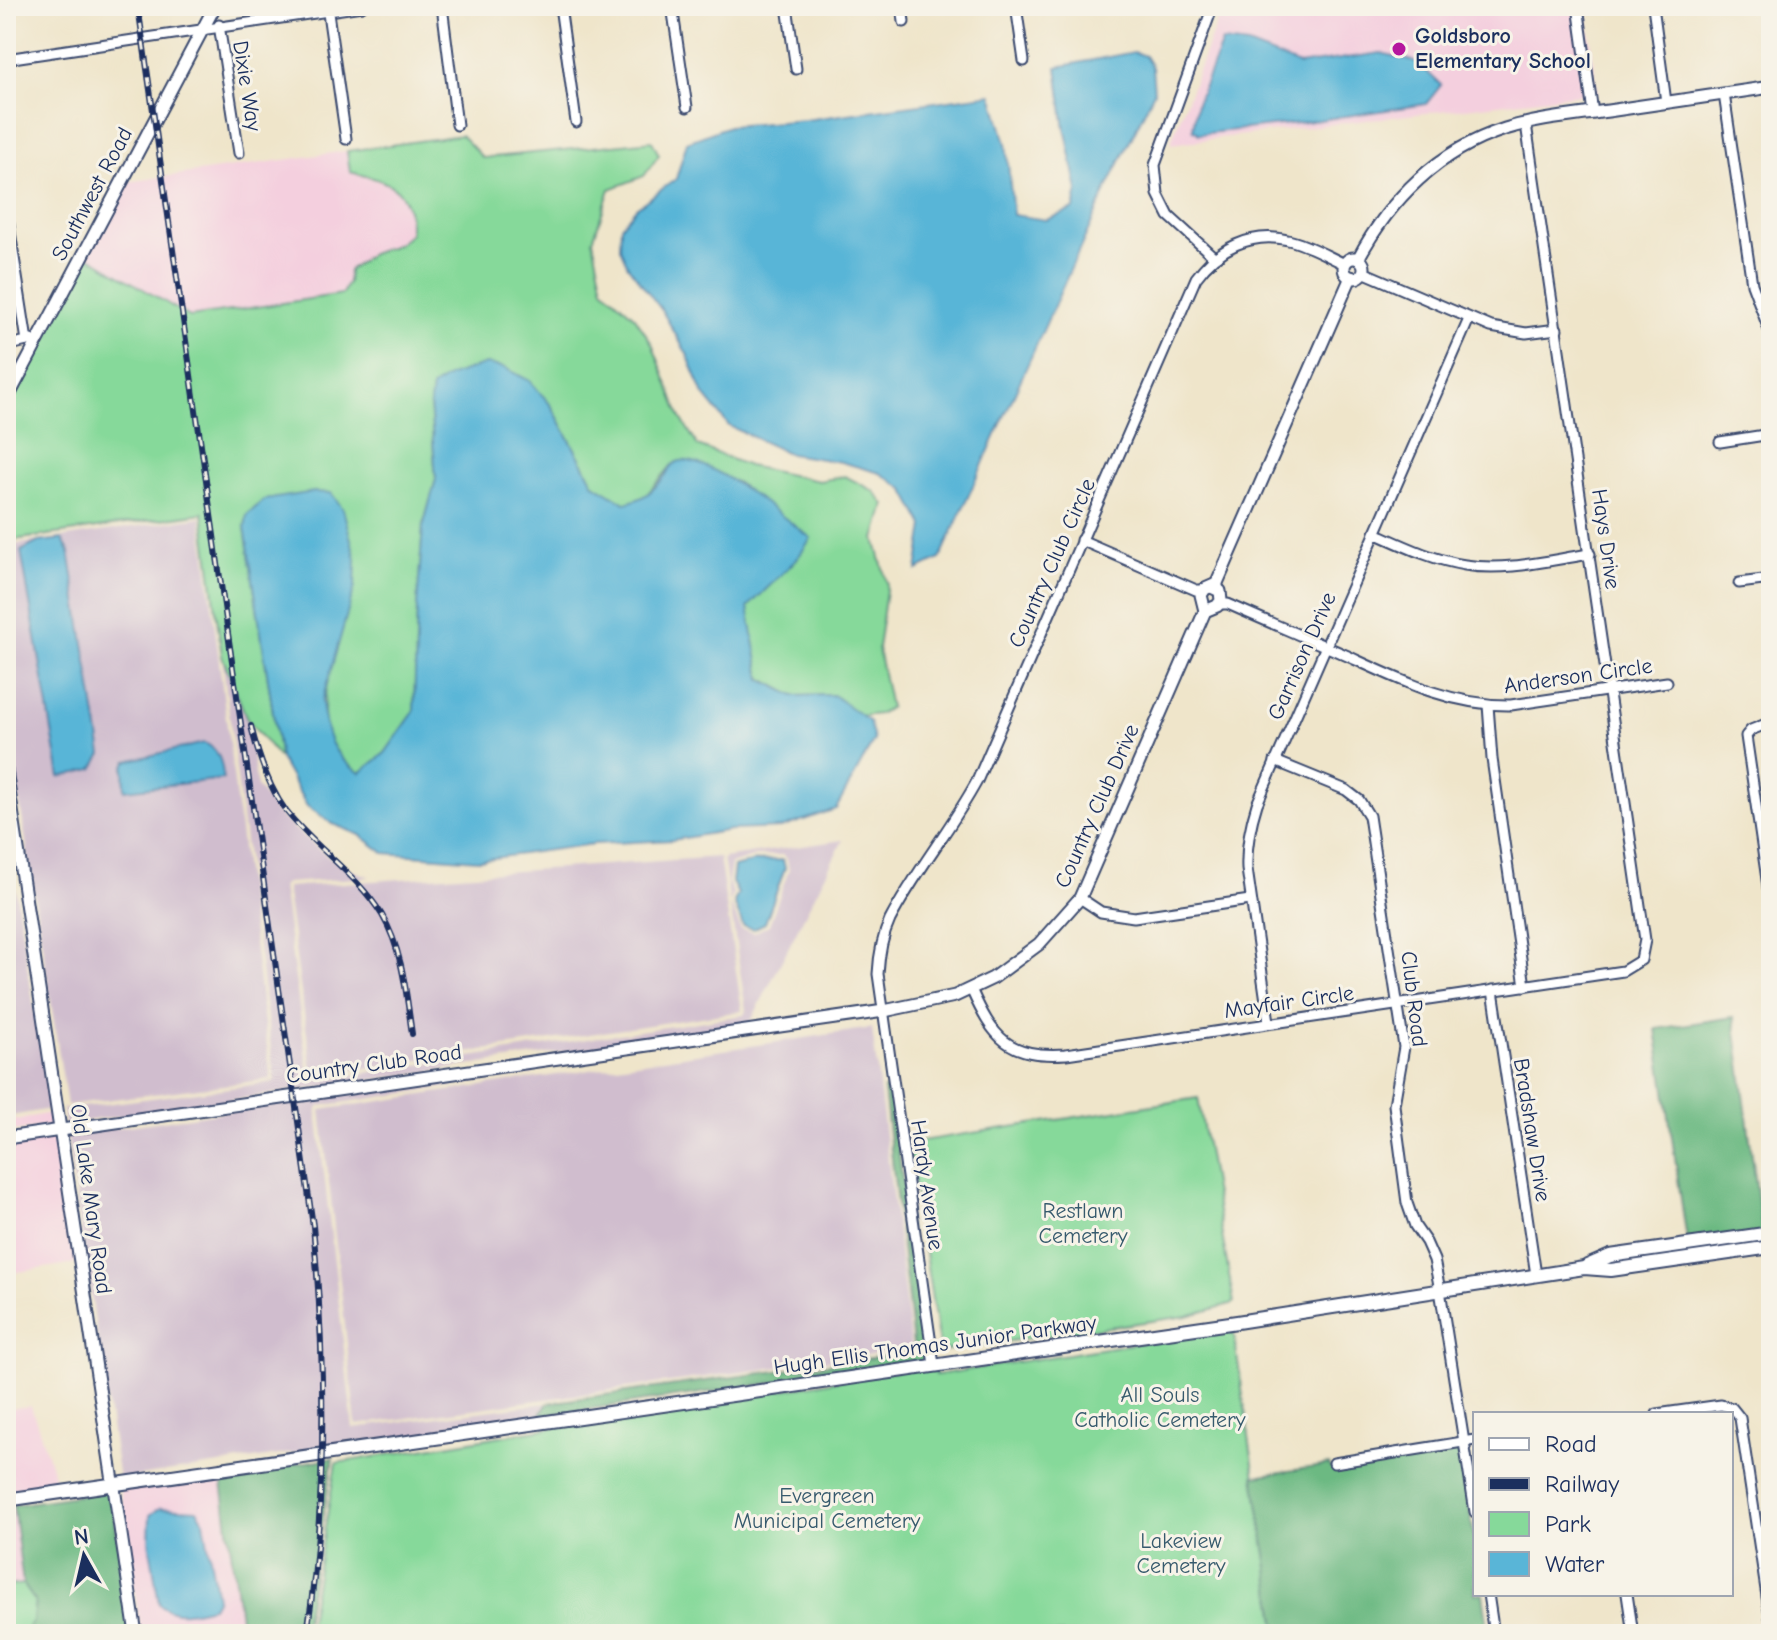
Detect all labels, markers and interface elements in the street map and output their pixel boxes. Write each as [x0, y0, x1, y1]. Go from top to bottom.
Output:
place label: Goldsboro Elementary School [1415, 23, 1591, 74]
street label: Dixie Way [227, 39, 267, 133]
marker: Goldsboro Elementary School [1390, 40, 1408, 58]
street label: Southwest Road [46, 123, 138, 265]
street label: Country Club Circle [1003, 474, 1101, 652]
street label: Hays Drive [1586, 487, 1626, 591]
street label: Garrison Drive [1262, 588, 1342, 724]
street label: Anderson Circle [1502, 653, 1654, 699]
street label: Country Club Drive [1049, 720, 1145, 892]
street label: Club Road [1395, 950, 1433, 1048]
street label: Mayfair Circle [1222, 980, 1356, 1024]
street label: Country Club Road [285, 1039, 463, 1089]
street label: Bradshaw Drive [1508, 1056, 1556, 1204]
street label: Old Lake Mary Road [65, 1102, 117, 1296]
street label: Hardy Avenue [905, 1118, 949, 1252]
park label: Restlawn Cemetery [1039, 1198, 1128, 1249]
street label: Hugh Ellis Thomas Junior Parkway [772, 1309, 1098, 1381]
park label: All Souls Catholic Cemetery [1074, 1382, 1246, 1433]
legend [1473, 1412, 1733, 1596]
text: Road [1545, 1430, 1597, 1458]
text: Railway [1545, 1470, 1619, 1498]
park label: Evergreen Municipal Cemetery [734, 1483, 920, 1534]
text: Park [1545, 1510, 1591, 1538]
north arrow [44, 1516, 124, 1596]
text: N [72, 1523, 90, 1551]
park label: Lakeview Cemetery [1137, 1528, 1226, 1579]
text: Water [1545, 1550, 1605, 1578]

